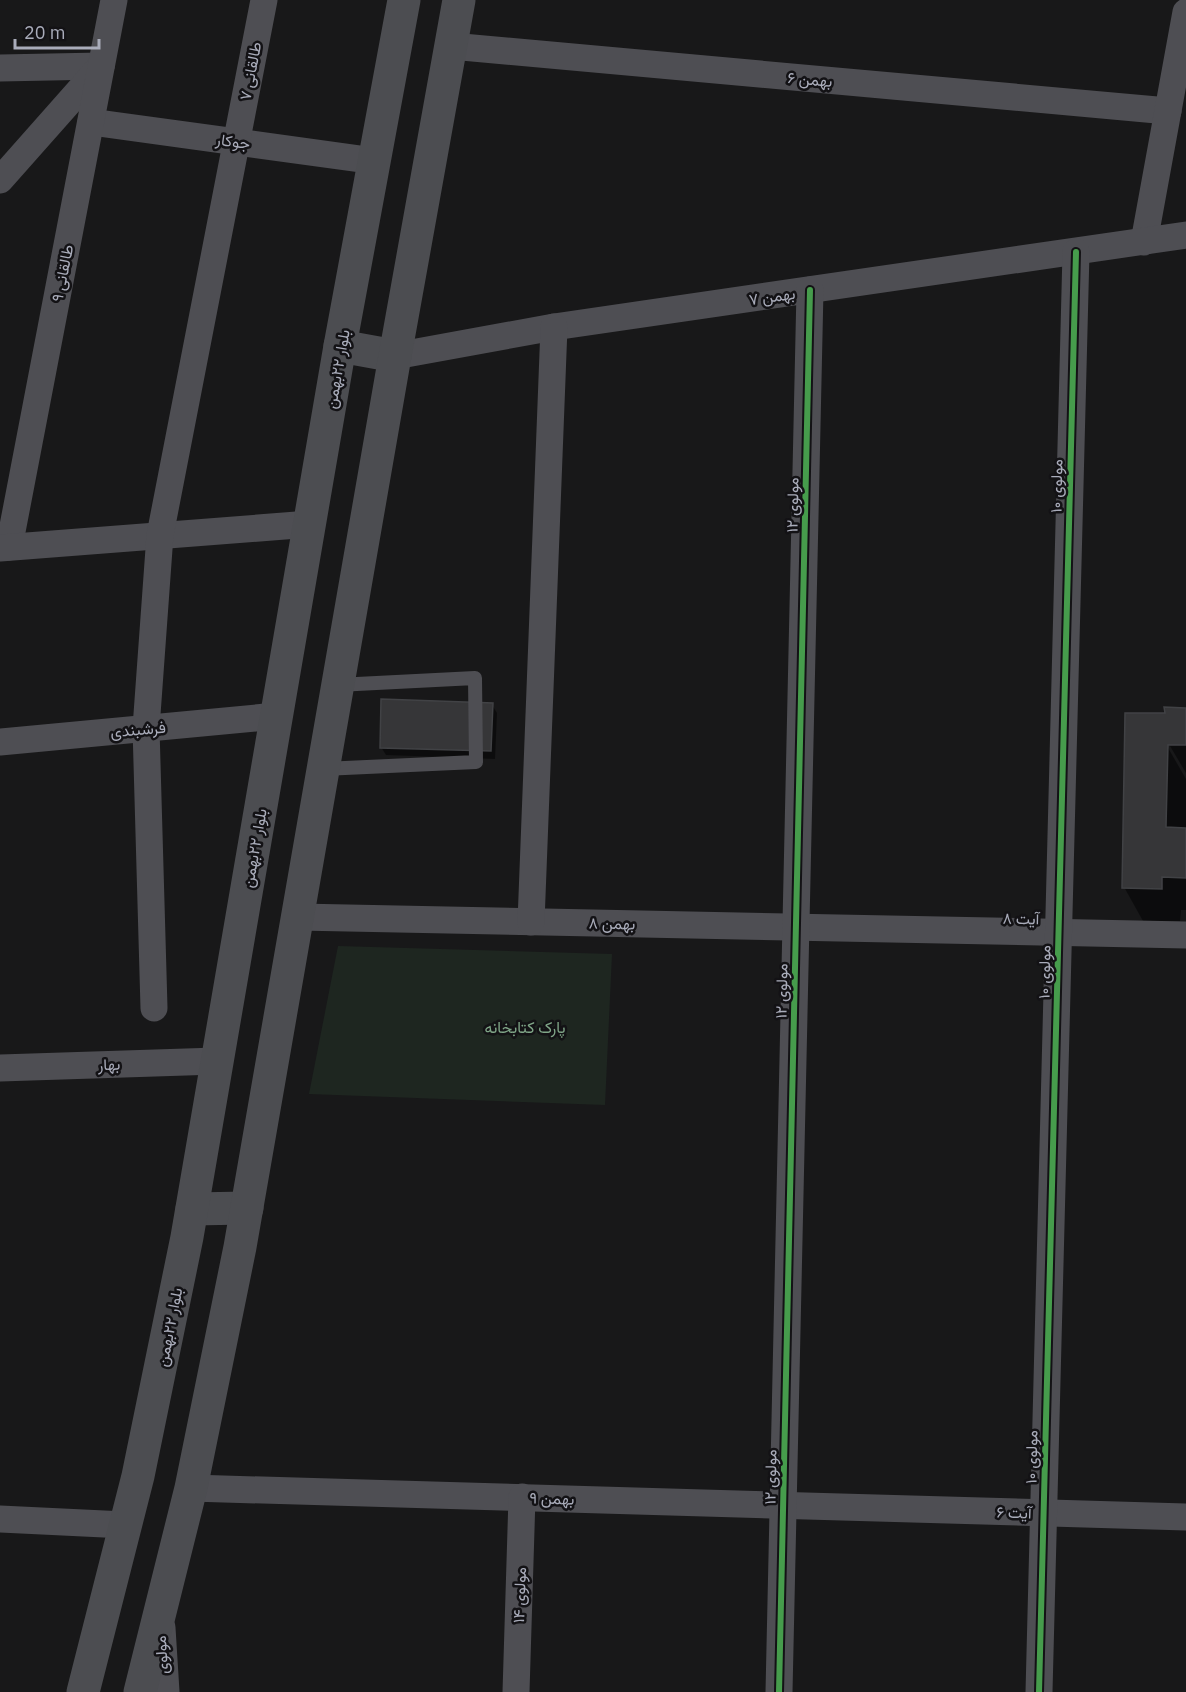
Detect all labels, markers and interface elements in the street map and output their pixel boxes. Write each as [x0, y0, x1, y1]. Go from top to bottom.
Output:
scale bar [15, 12, 99, 50]
text: 20 m [24, 21, 66, 44]
street label: طالقانی ۷ [235, 40, 266, 102]
street label: بهمن ۶ [787, 67, 833, 92]
street label: جوکار [213, 129, 252, 154]
street label: طالقانی ۹ [47, 243, 78, 303]
street label: بهمن ۷ [748, 283, 797, 310]
street label: بلوار ۲۲بهمن [320, 328, 355, 410]
street label: مولوی ۱۰ [1046, 459, 1067, 513]
street label: مولوی ۱۲ [782, 477, 803, 533]
street label: فرشبندی [109, 717, 167, 742]
street label: بلوار ۲۲بهمن [237, 807, 272, 889]
street label: آیت ۸ [1002, 908, 1041, 928]
street label: بهمن ۸ [589, 913, 635, 934]
street label: مولوی ۱۰ [1034, 945, 1055, 999]
street label: مولوی ۱۲ [771, 963, 792, 1019]
park label: پارک کتابخانه [484, 1017, 566, 1039]
street label: بهار [96, 1054, 121, 1075]
street label: بلوار ۲۲بهمن [152, 1286, 187, 1368]
street label: مولوی ۱۰ [1021, 1430, 1042, 1484]
street label: مولوی ۱۲ [760, 1449, 781, 1505]
street label: بهمن ۹ [529, 1487, 575, 1510]
street label: آیت ۶ [996, 1501, 1033, 1523]
street label: مولوی ۱۴ [508, 1567, 531, 1623]
street label: مولوی [150, 1635, 173, 1675]

